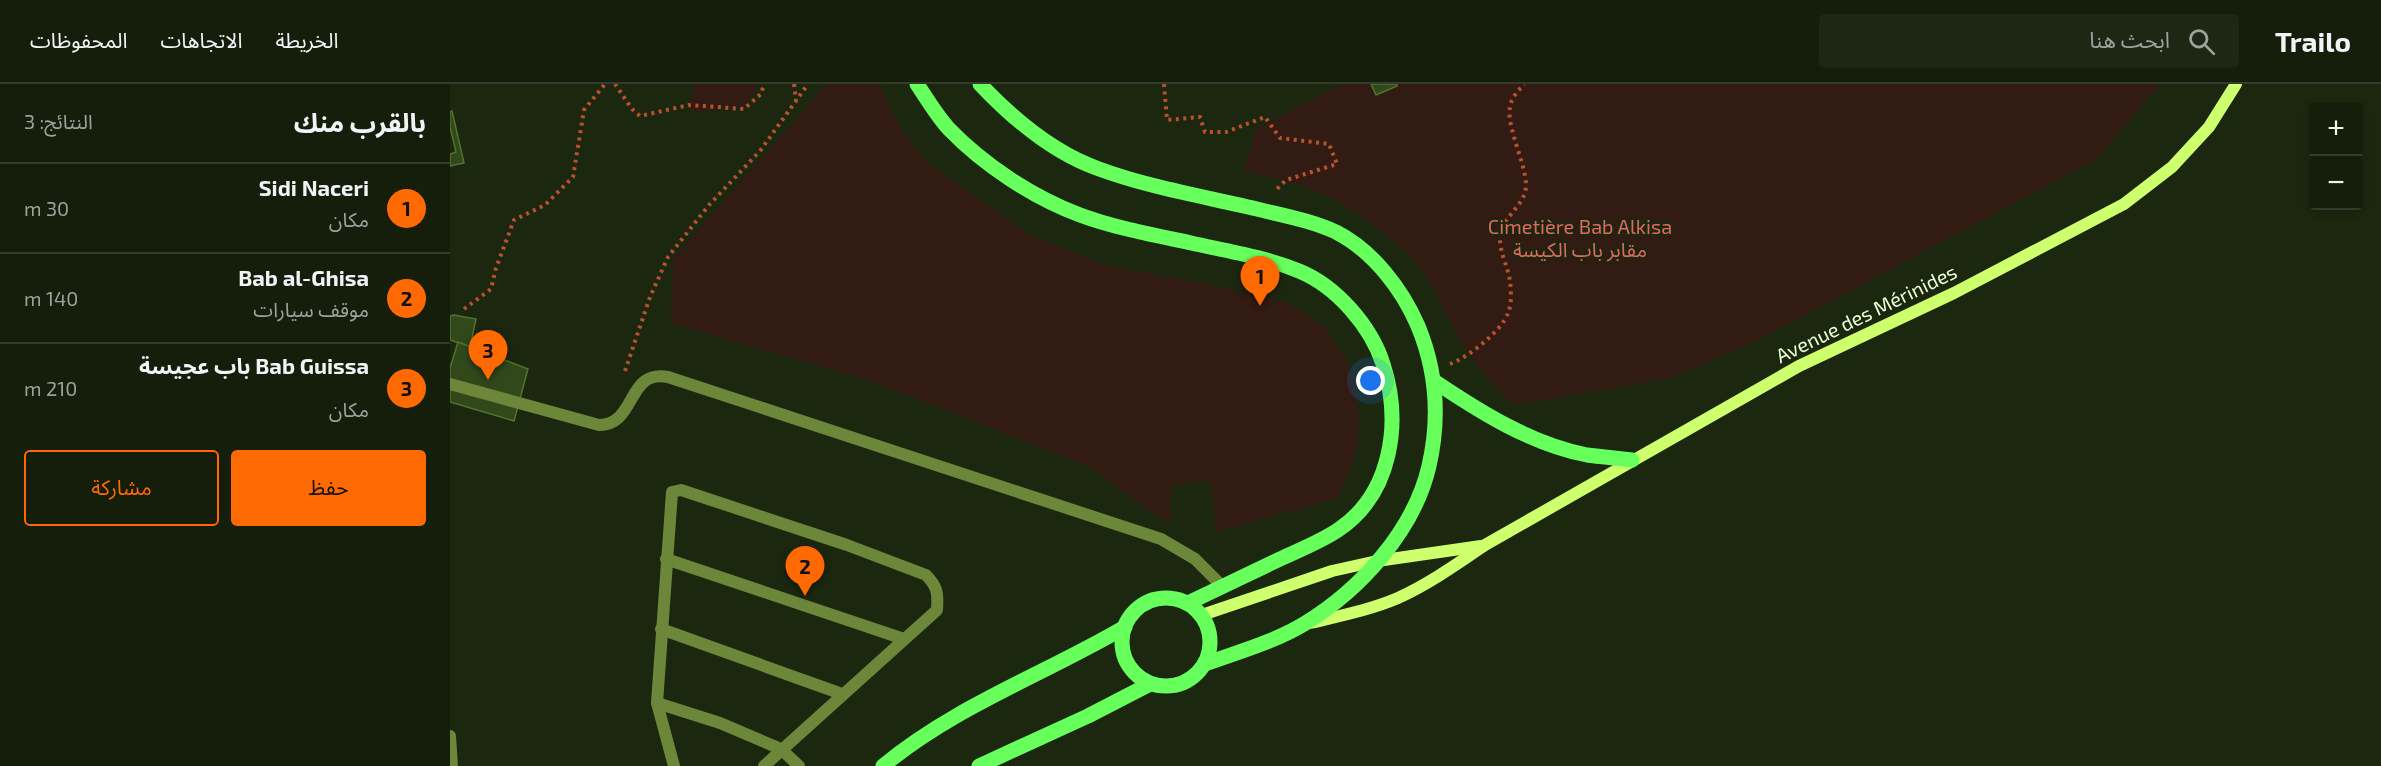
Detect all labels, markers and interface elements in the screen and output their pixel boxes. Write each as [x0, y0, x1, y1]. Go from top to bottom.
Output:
search box [1819, 14, 2239, 68]
text: Trailo [2275, 24, 2351, 58]
icon: search [2185, 25, 2218, 58]
text: ابحث هنا [2089, 26, 2170, 52]
text: المحفوظات [30, 27, 127, 52]
text: الاتجاهات [160, 27, 242, 52]
text: الخريطة [275, 27, 338, 52]
map controls [2309, 102, 2363, 210]
button: + [2309, 102, 2363, 156]
text: بالقرب منك [294, 106, 426, 137]
text: النتائج: 3 [24, 109, 93, 133]
button: − [2309, 156, 2363, 210]
text: Sidi Naceri [259, 174, 369, 200]
text: 30 m [24, 196, 69, 220]
text: 1 [402, 196, 411, 220]
text: مكان [329, 207, 369, 231]
park label: Cimetière Bab Alkisa مقابر باب الكيسة [1488, 214, 1672, 262]
pin: 1 [1240, 256, 1280, 306]
street label: Avenue des Mérinides [1772, 259, 1960, 367]
text: Bab al-Ghisa [238, 264, 369, 290]
text: 140 m [24, 286, 78, 310]
text: 2 [401, 286, 412, 310]
text: موقف سيارات [253, 297, 369, 321]
pin: 3 [468, 330, 507, 380]
text: Bab Guissa باب عجيسة [139, 352, 369, 378]
your location [1356, 366, 1385, 395]
text: 210 m [24, 376, 77, 400]
text: 3 [401, 376, 412, 400]
text: مكان [329, 397, 369, 421]
button: مشاركة [24, 450, 219, 526]
button: حفظ [231, 450, 426, 526]
pin: 2 [786, 546, 824, 596]

